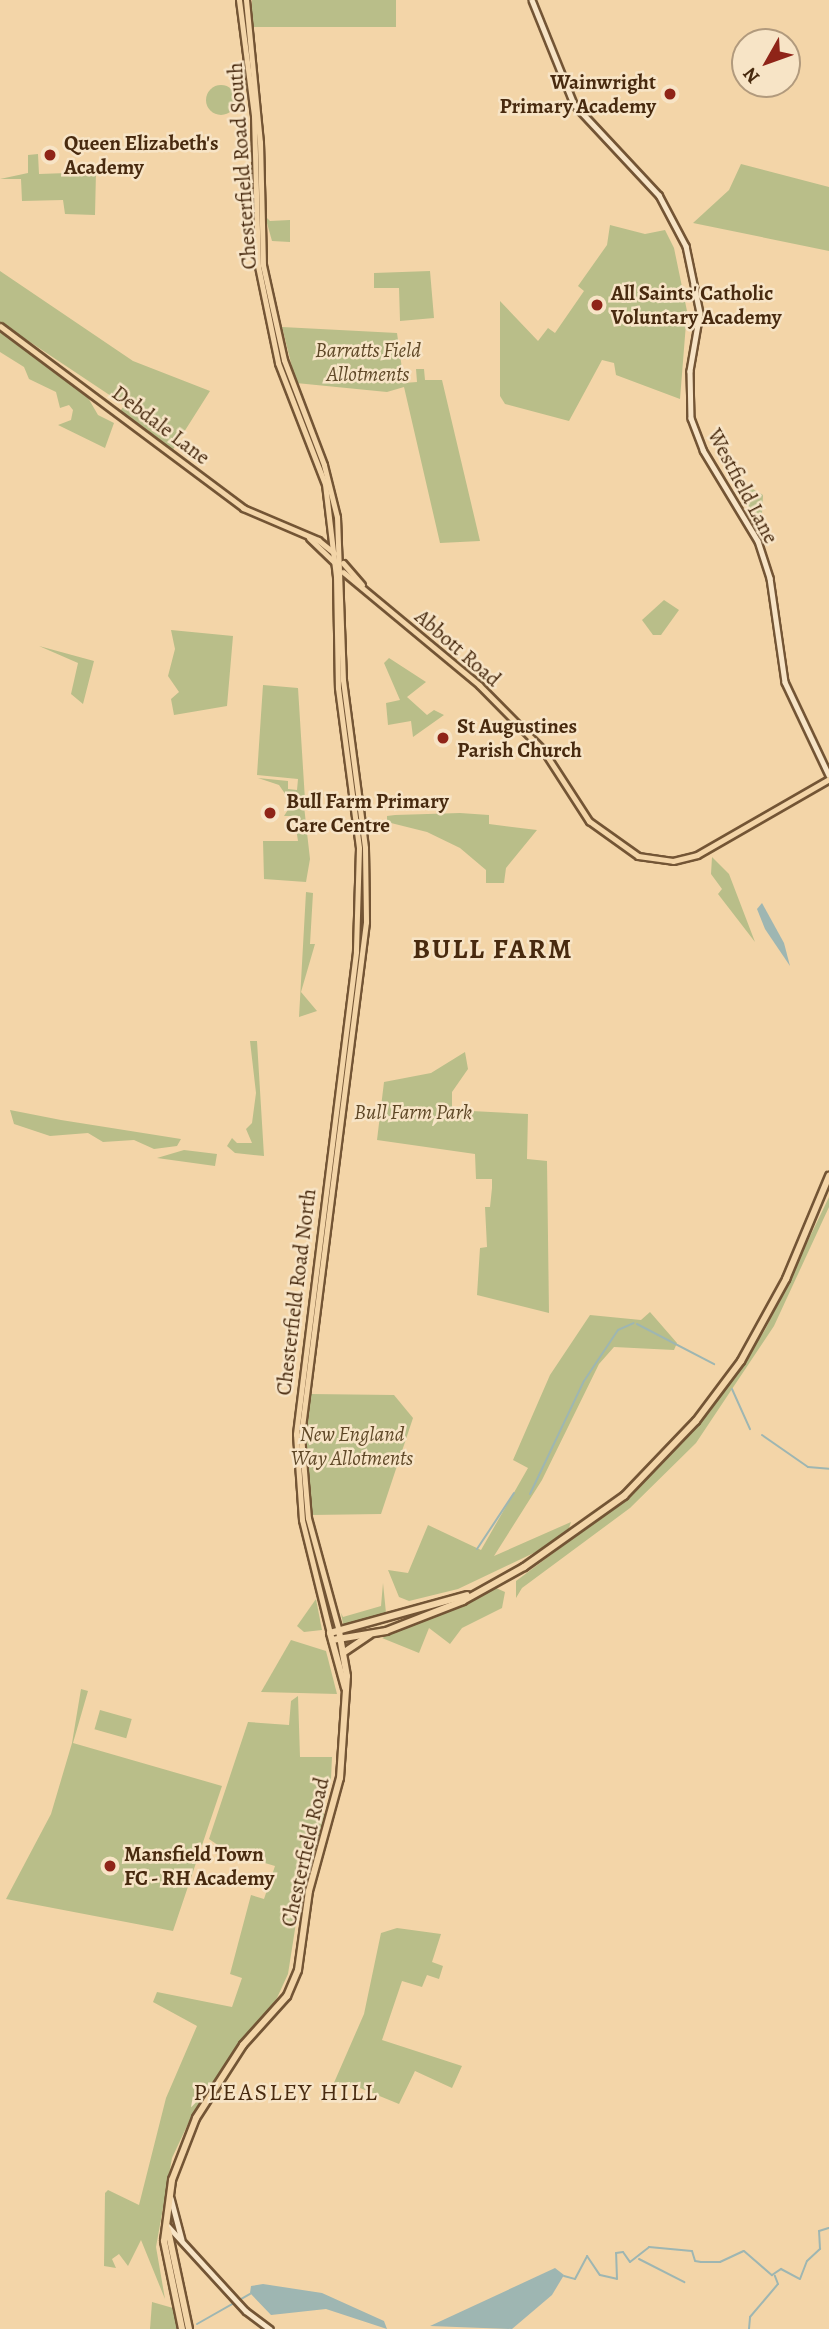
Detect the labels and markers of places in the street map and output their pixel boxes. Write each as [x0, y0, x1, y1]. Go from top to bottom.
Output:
place label: Wainwright Primary Academy [499, 69, 656, 119]
marker: Wainwright Primary Academy [662, 86, 678, 102]
place label: Queen Elizabeth's Academy [64, 130, 219, 180]
marker: Queen Elizabeth's Academy [42, 147, 58, 163]
place label: All Saints' Catholic Voluntary Academy [611, 280, 781, 330]
marker: All Saints' Catholic Voluntary Academy [589, 297, 605, 313]
place label: St Augustines Parish Church [457, 713, 582, 763]
marker: St Augustines Parish Church [435, 730, 451, 746]
place label: Bull Farm Primary Care Centre [286, 788, 449, 838]
marker: Bull Farm Primary Care Centre [260, 803, 280, 823]
place label: Mansfield Town FC - RH Academy [124, 1841, 275, 1891]
marker: Mansfield Town FC - RH Academy [102, 1858, 118, 1874]

